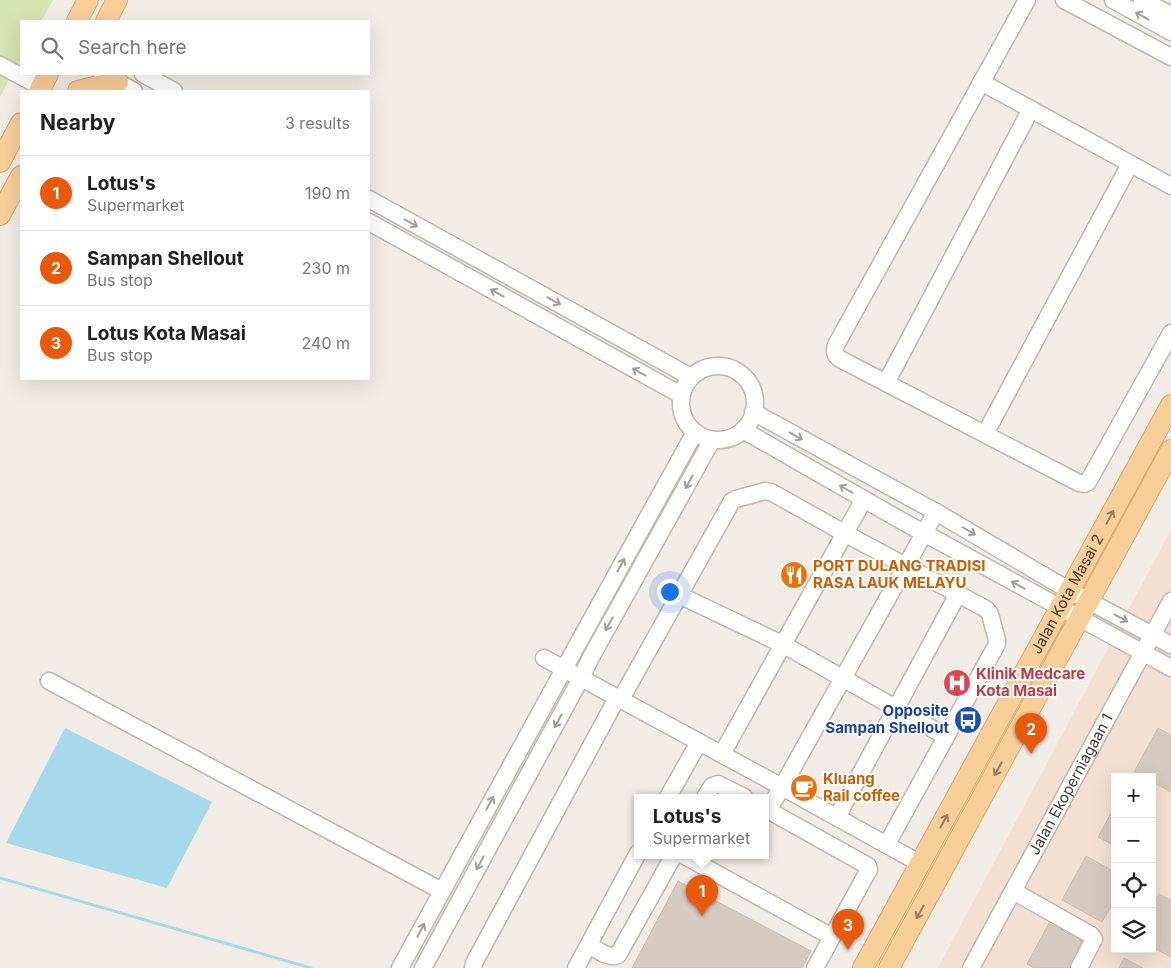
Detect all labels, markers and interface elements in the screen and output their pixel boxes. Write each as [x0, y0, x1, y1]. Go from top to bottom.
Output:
one-way arrow [1135, 11, 1150, 21]
search box [20, 20, 370, 75]
icon: search [38, 34, 66, 62]
text: Search here [78, 36, 187, 59]
text: Nearby [40, 110, 115, 135]
text: 3 results [285, 113, 350, 133]
text: Lotus's [87, 172, 156, 195]
text: 1 [53, 183, 59, 203]
text: 190 m [305, 183, 350, 203]
text: Supermarket [87, 195, 184, 215]
one-way arrow [404, 218, 418, 228]
text: Sampan Shellout [87, 247, 244, 270]
text: 2 [51, 258, 61, 278]
text: 230 m [302, 258, 350, 278]
text: Bus stop [87, 270, 153, 290]
one-way arrow [489, 288, 504, 298]
one-way arrow [546, 297, 560, 307]
text: Lotus Kota Masai [87, 322, 246, 345]
text: 3 [51, 333, 61, 353]
text: 240 m [302, 333, 350, 353]
text: Bus stop [87, 345, 153, 365]
one-way arrow [632, 366, 646, 376]
one-way arrow [788, 432, 803, 441]
one-way arrow [683, 475, 693, 489]
one-way arrow [839, 483, 853, 493]
one-way arrow [1106, 510, 1115, 525]
one-way arrow [961, 527, 975, 537]
street label: Jalan Kota Masai 2 [1027, 531, 1107, 657]
place label: PORT DULANG TRADISI RASA LAUK MELAYU [813, 556, 986, 592]
one-way arrow [617, 558, 627, 572]
restaurant icon: PORT DULANG TRADISI RASA LAUK MELAYU [779, 560, 809, 590]
your location [657, 579, 683, 605]
one-way arrow [1011, 580, 1026, 589]
one-way arrow [1113, 613, 1128, 623]
one-way arrow [604, 617, 614, 631]
place label: Klinik Medcare Kota Masai [976, 664, 1085, 700]
hospital icon: Klinik Medcare Kota Masai [942, 668, 972, 698]
place label: Opposite Sampan Shellout [825, 701, 949, 737]
bus stop icon: Opposite Sampan Shellout [953, 705, 983, 735]
street label: Jalan Ekoperniagaan 1 [1024, 710, 1117, 858]
one-way arrow [552, 713, 562, 727]
pin: 2 [1015, 713, 1047, 754]
one-way arrow [992, 762, 1002, 776]
place label: Kluang Rail coffee [823, 769, 900, 805]
cafe icon: Kluang Rail coffee [789, 773, 819, 803]
map controls [1111, 773, 1156, 953]
button: + [1111, 773, 1156, 818]
popup [634, 794, 769, 859]
one-way arrow [485, 795, 495, 810]
text: Lotus's [653, 805, 721, 828]
one-way arrow [940, 814, 950, 829]
button: − [1111, 818, 1156, 863]
text: Supermarket [653, 828, 750, 848]
one-way arrow [475, 856, 485, 871]
button: locate [1111, 863, 1156, 908]
pin: 1 [686, 875, 718, 916]
one-way arrow [914, 904, 924, 919]
button: layers [1111, 908, 1156, 953]
pin: 3 [832, 909, 864, 950]
one-way arrow [416, 922, 426, 937]

